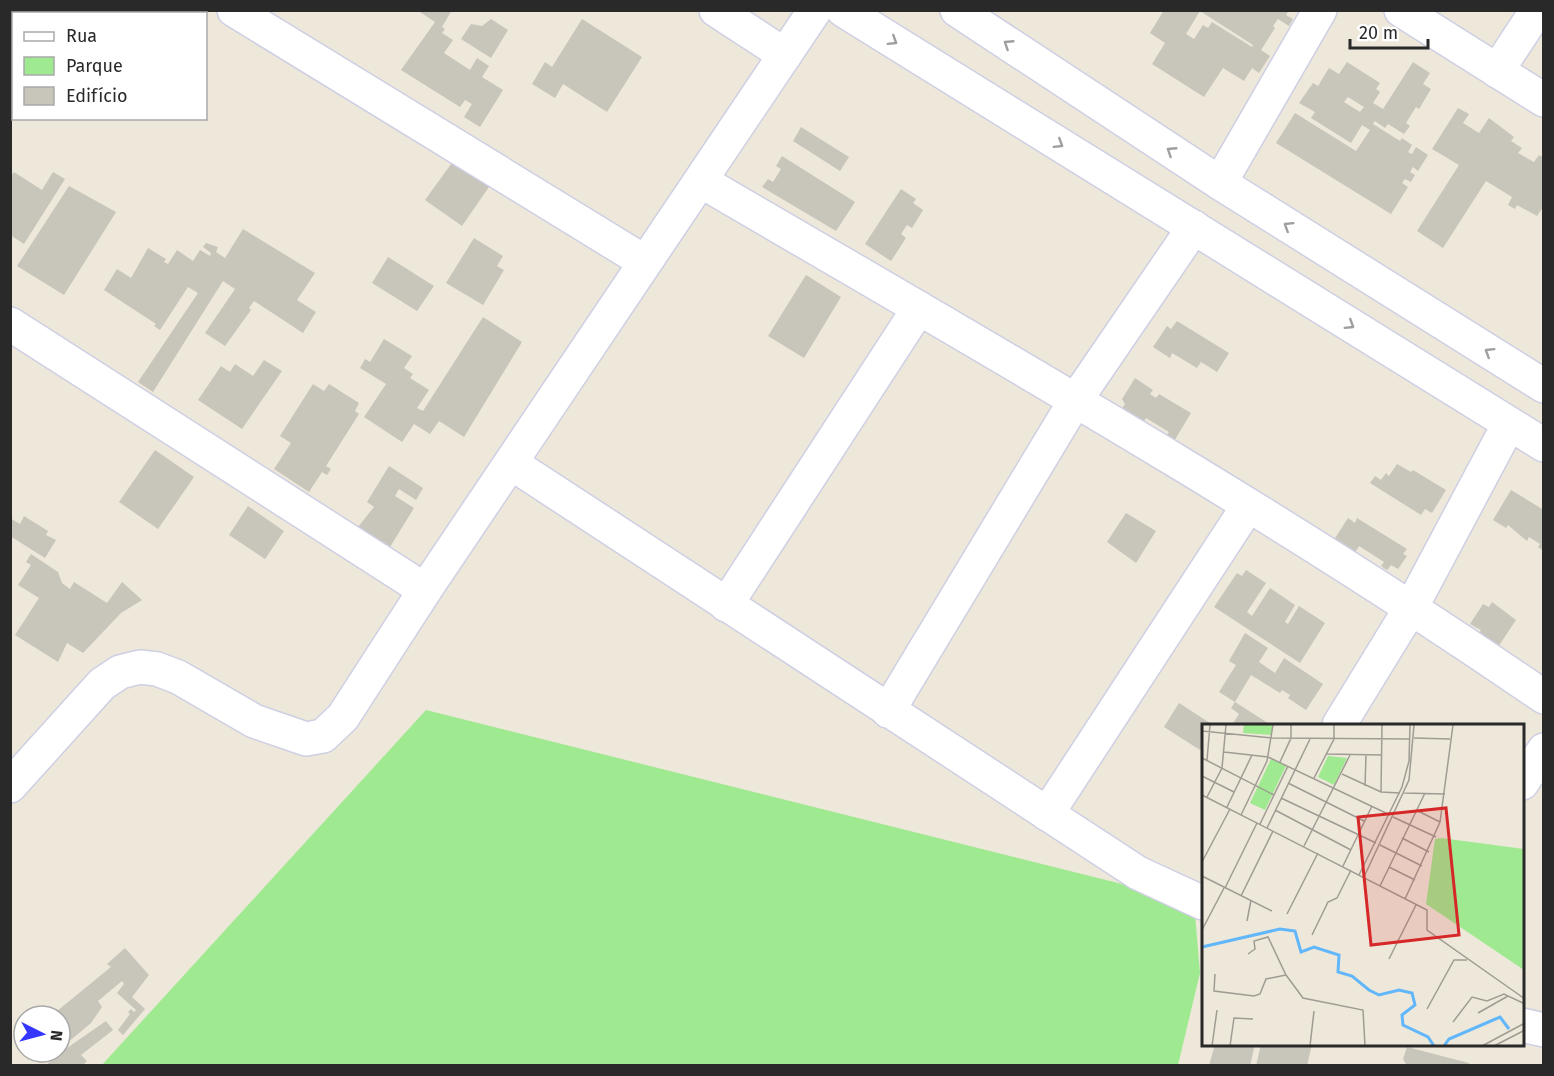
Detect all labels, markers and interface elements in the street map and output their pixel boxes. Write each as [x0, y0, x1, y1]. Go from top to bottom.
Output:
legend [12, 12, 207, 120]
scale bar [1350, 12, 1428, 50]
text: 20 m [1359, 22, 1398, 44]
text: Rua [66, 25, 97, 47]
one-way arrow [887, 34, 897, 46]
one-way arrow [1004, 40, 1015, 51]
text: Parque [66, 55, 123, 77]
text: Edifício [66, 85, 128, 107]
one-way arrow [1052, 137, 1063, 148]
one-way arrow [1167, 147, 1178, 158]
one-way arrow [1284, 221, 1294, 233]
one-way arrow [1344, 318, 1354, 330]
one-way arrow [1485, 347, 1495, 359]
inset map [1202, 724, 1524, 1046]
north arrow [12, 1004, 72, 1064]
text: N [46, 1029, 66, 1042]

